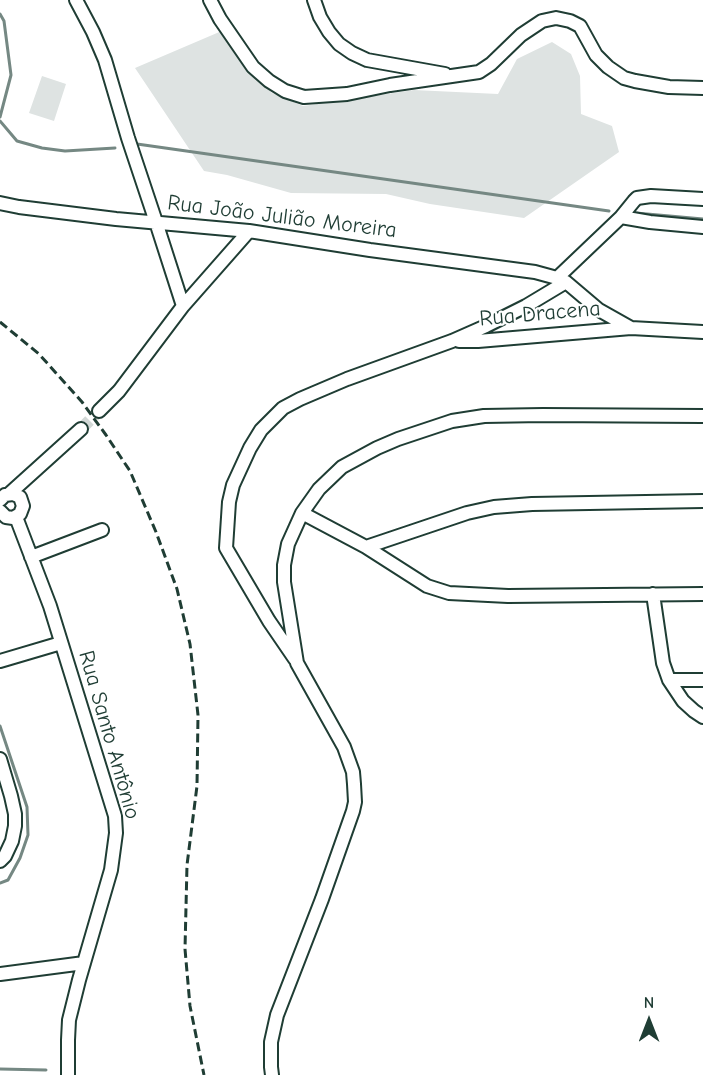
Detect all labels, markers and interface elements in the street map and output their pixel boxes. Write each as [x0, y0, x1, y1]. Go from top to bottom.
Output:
street label: Rua João Julião Moreira [166, 190, 398, 244]
street label: Rua Dracena [478, 296, 602, 332]
street label: Rua Santo Antônio [72, 648, 146, 822]
north arrow [619, 991, 679, 1051]
text: N [644, 994, 654, 1012]

